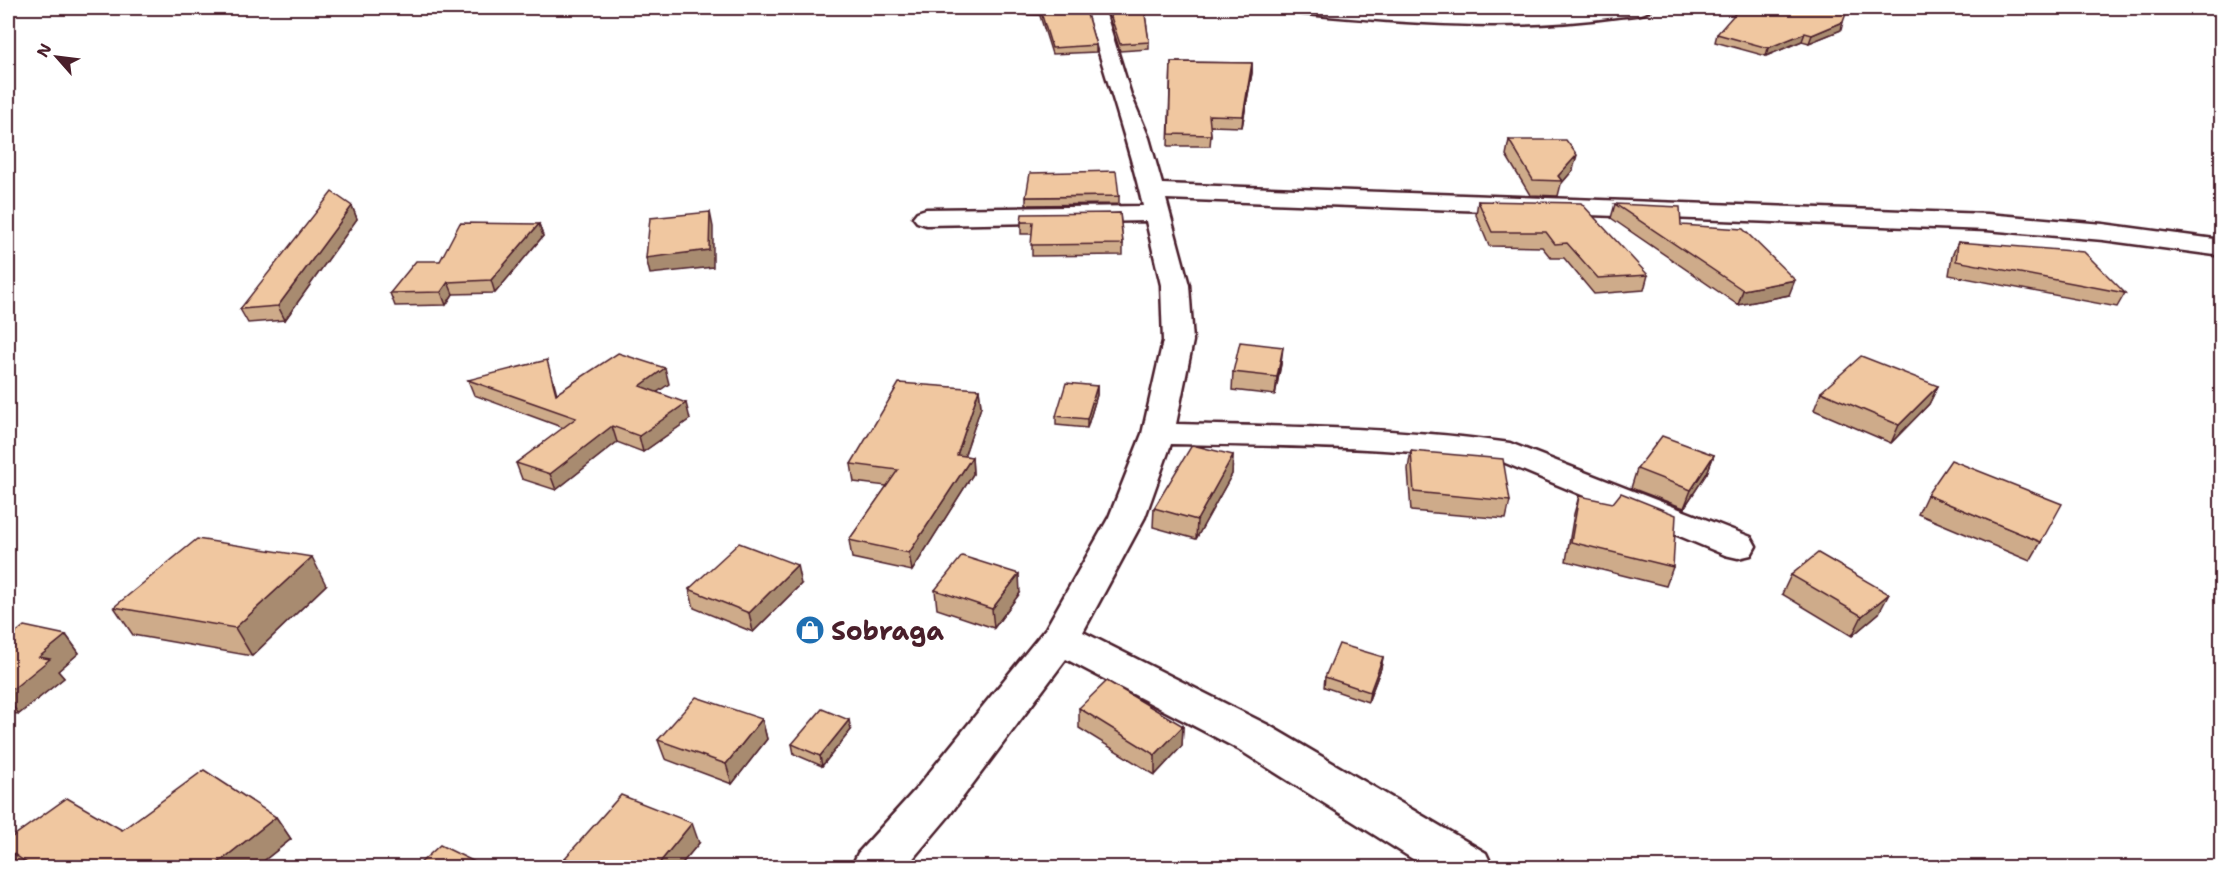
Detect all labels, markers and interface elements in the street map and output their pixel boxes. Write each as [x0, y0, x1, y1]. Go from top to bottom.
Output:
north arrow [27, 27, 87, 87]
text: N [32, 40, 56, 61]
place label: Sobraga [831, 613, 944, 648]
shop icon: Sobraga [794, 614, 826, 646]

